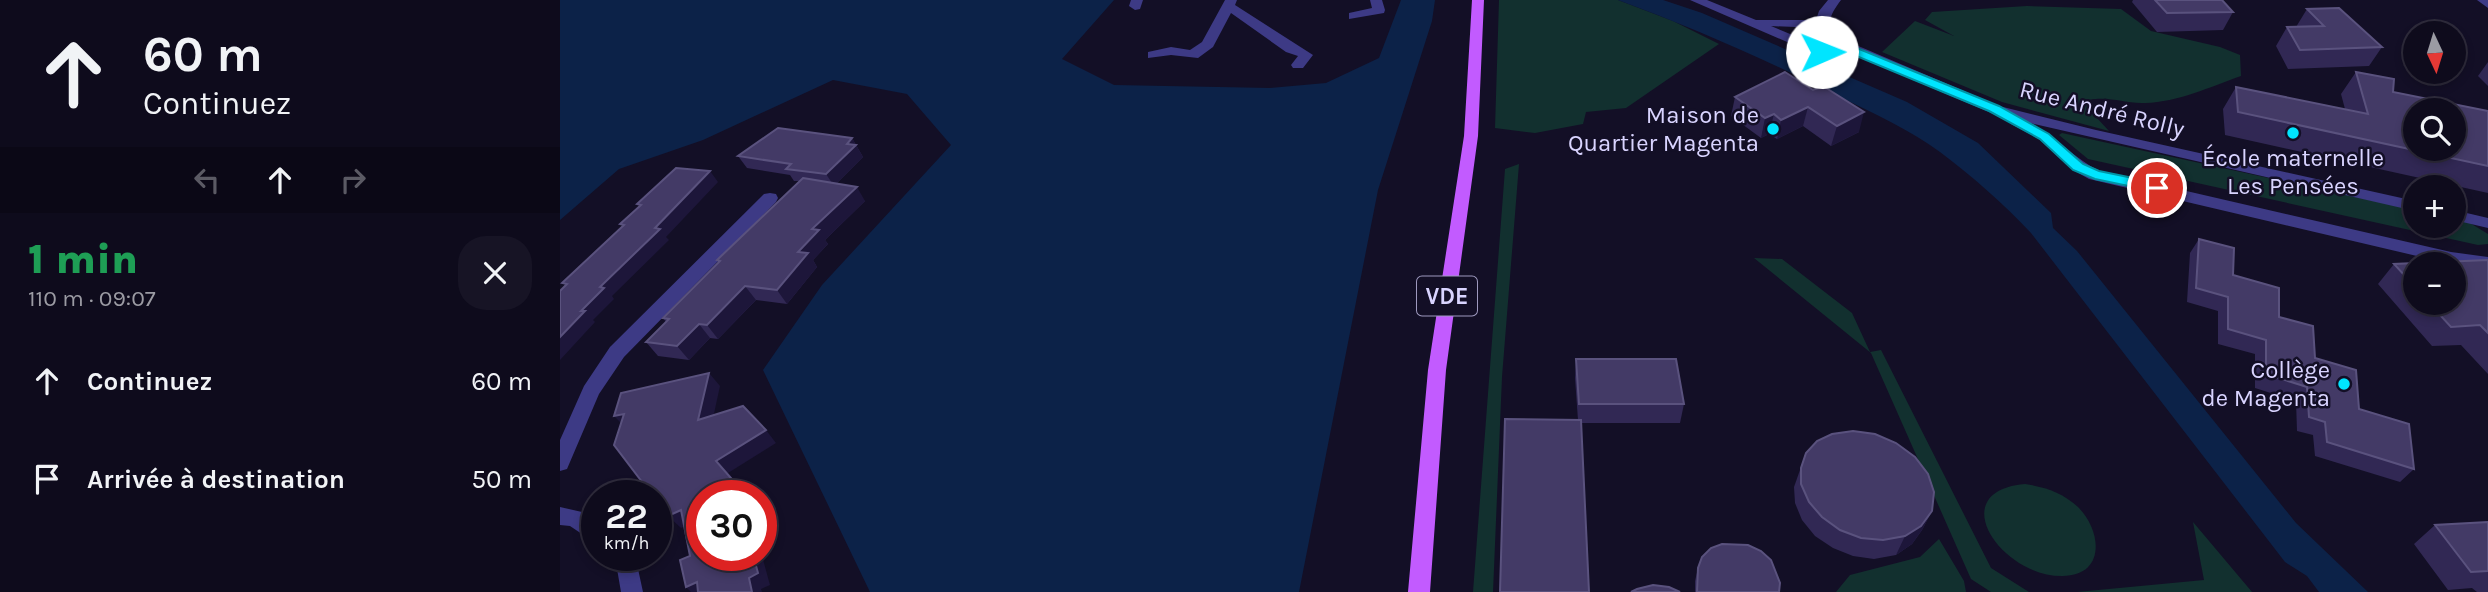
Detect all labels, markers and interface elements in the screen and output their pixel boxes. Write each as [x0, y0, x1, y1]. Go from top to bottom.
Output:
position arrow [1785, 15, 1859, 89]
north arrow [2403, 21, 2466, 84]
map controls [2403, 21, 2466, 315]
text: 60 m [143, 26, 263, 83]
icon: ahead [28, 28, 119, 119]
street label: Rue André Rolly [2017, 75, 2187, 143]
text: Continuez [143, 85, 291, 122]
button: search [2403, 98, 2466, 161]
place label: Maison de Quartier Magenta [1568, 101, 1759, 157]
marker: Maison de Quartier Magenta [1765, 121, 1781, 137]
marker: École maternelle Les Pensées [2285, 125, 2301, 141]
place label: École maternelle Les Pensées [2202, 143, 2384, 200]
pin [2127, 158, 2187, 218]
icon: left [188, 161, 226, 199]
icon: ahead [261, 161, 299, 199]
icon: right [334, 161, 372, 199]
icon: arrive [2138, 169, 2176, 207]
button: + [2403, 175, 2466, 238]
text: 1 min [28, 234, 138, 284]
button: close [458, 236, 532, 310]
button: − [2403, 252, 2466, 315]
road number: VDE [1417, 276, 1477, 316]
text: 110 m · 09:07 [28, 285, 156, 312]
place label: Collège de Magenta [2202, 356, 2330, 412]
icon: ahead [28, 362, 66, 400]
text: Continuez [87, 366, 212, 397]
text: 60 m [471, 366, 532, 397]
marker: Collège de Magenta [2336, 376, 2352, 392]
icon: arrive [28, 460, 66, 498]
text: Arrivée à destination [87, 464, 345, 495]
text: 50 m [471, 464, 532, 495]
speed limit sign: 30 [686, 480, 777, 571]
text: 22 [605, 496, 648, 537]
text: km/h [604, 532, 649, 554]

